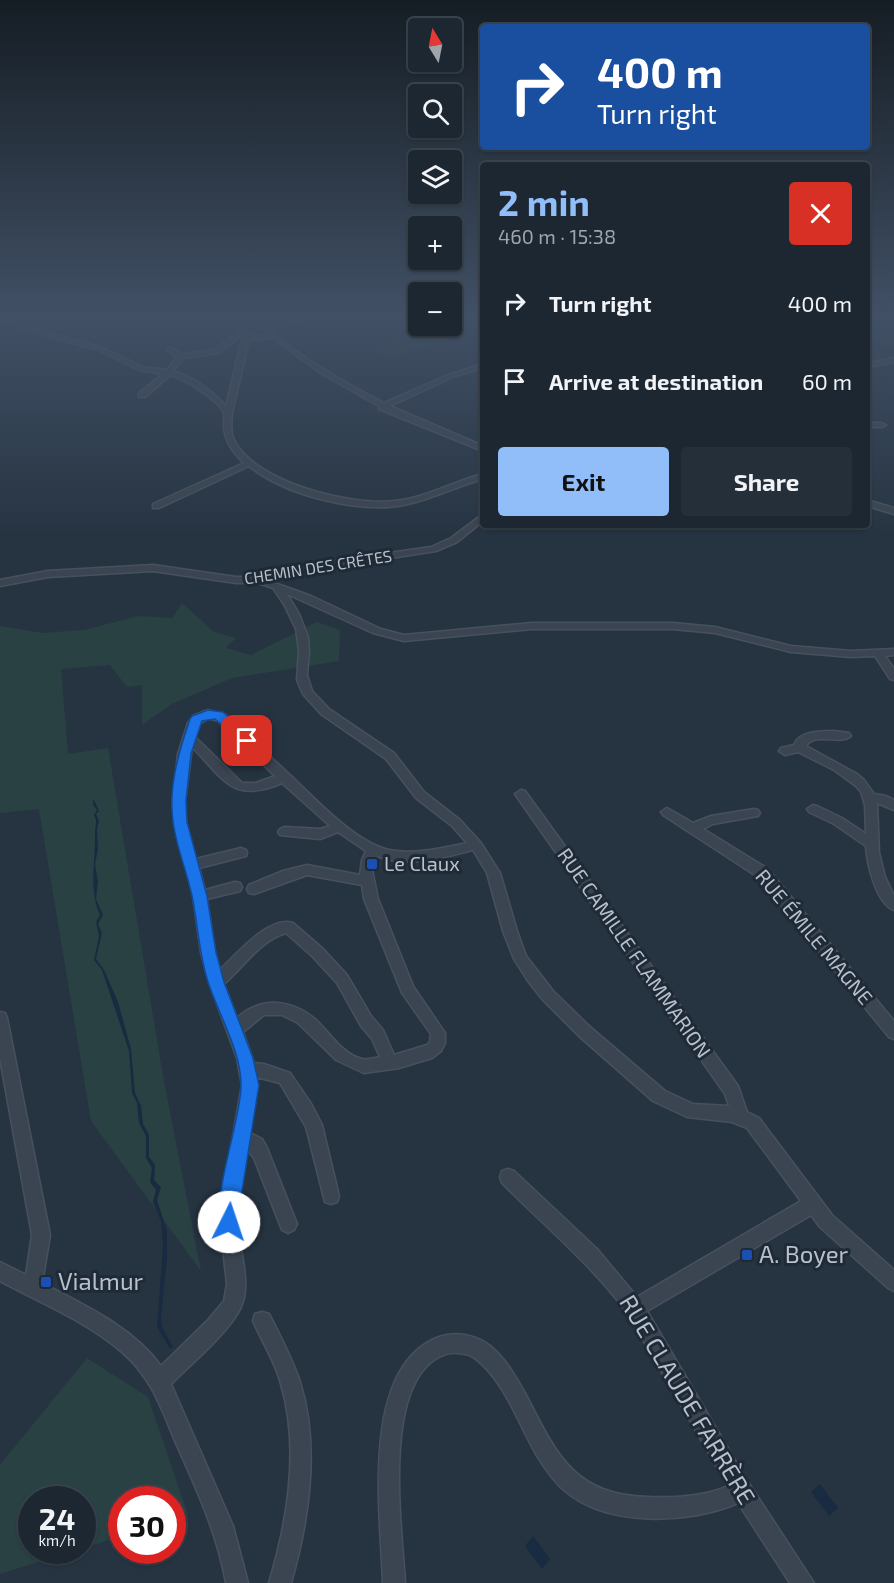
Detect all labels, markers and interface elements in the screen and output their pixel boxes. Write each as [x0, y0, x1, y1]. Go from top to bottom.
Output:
north arrow [408, 18, 462, 72]
map controls [408, 18, 462, 336]
text: 400 m [597, 46, 723, 96]
icon: right [498, 48, 576, 126]
button: search [408, 84, 462, 138]
text: Turn right [597, 97, 717, 129]
button: layers [408, 150, 462, 204]
text: 2 min [498, 180, 590, 223]
button: close [789, 182, 852, 245]
button: + [408, 216, 462, 270]
text: 460 m · 15:38 [498, 224, 616, 248]
button: − [408, 282, 462, 336]
icon: right [498, 287, 531, 320]
text: Turn right [549, 290, 651, 316]
text: 400 m [788, 290, 852, 316]
icon: arrive [498, 365, 531, 398]
text: Arrive at destination [549, 368, 763, 394]
text: 60 m [802, 368, 852, 394]
button: Exit [498, 447, 669, 516]
button: Share [681, 447, 852, 516]
street label: CHEMIN DES CRÊTES [243, 545, 393, 588]
pin [221, 715, 272, 766]
icon: arrive [230, 724, 263, 757]
street label: RUE CAMILLE FLAMMARION [553, 843, 716, 1062]
place label: Le Claux [384, 851, 460, 875]
marker: Le Claux [365, 857, 379, 871]
street label: RUE ÉMILE MAGNE [751, 864, 878, 1009]
position arrow [197, 1190, 261, 1254]
place label: A. Boyer [759, 1239, 849, 1268]
marker: A. Boyer [740, 1248, 754, 1262]
place label: Vialmur [58, 1266, 144, 1295]
marker: Vialmur [39, 1275, 53, 1289]
street label: RUE CLAUDE FARRÈRE [614, 1289, 762, 1509]
speed limit sign: 30 [108, 1486, 186, 1564]
text: 24 [39, 1500, 75, 1536]
text: km/h [38, 1531, 76, 1549]

